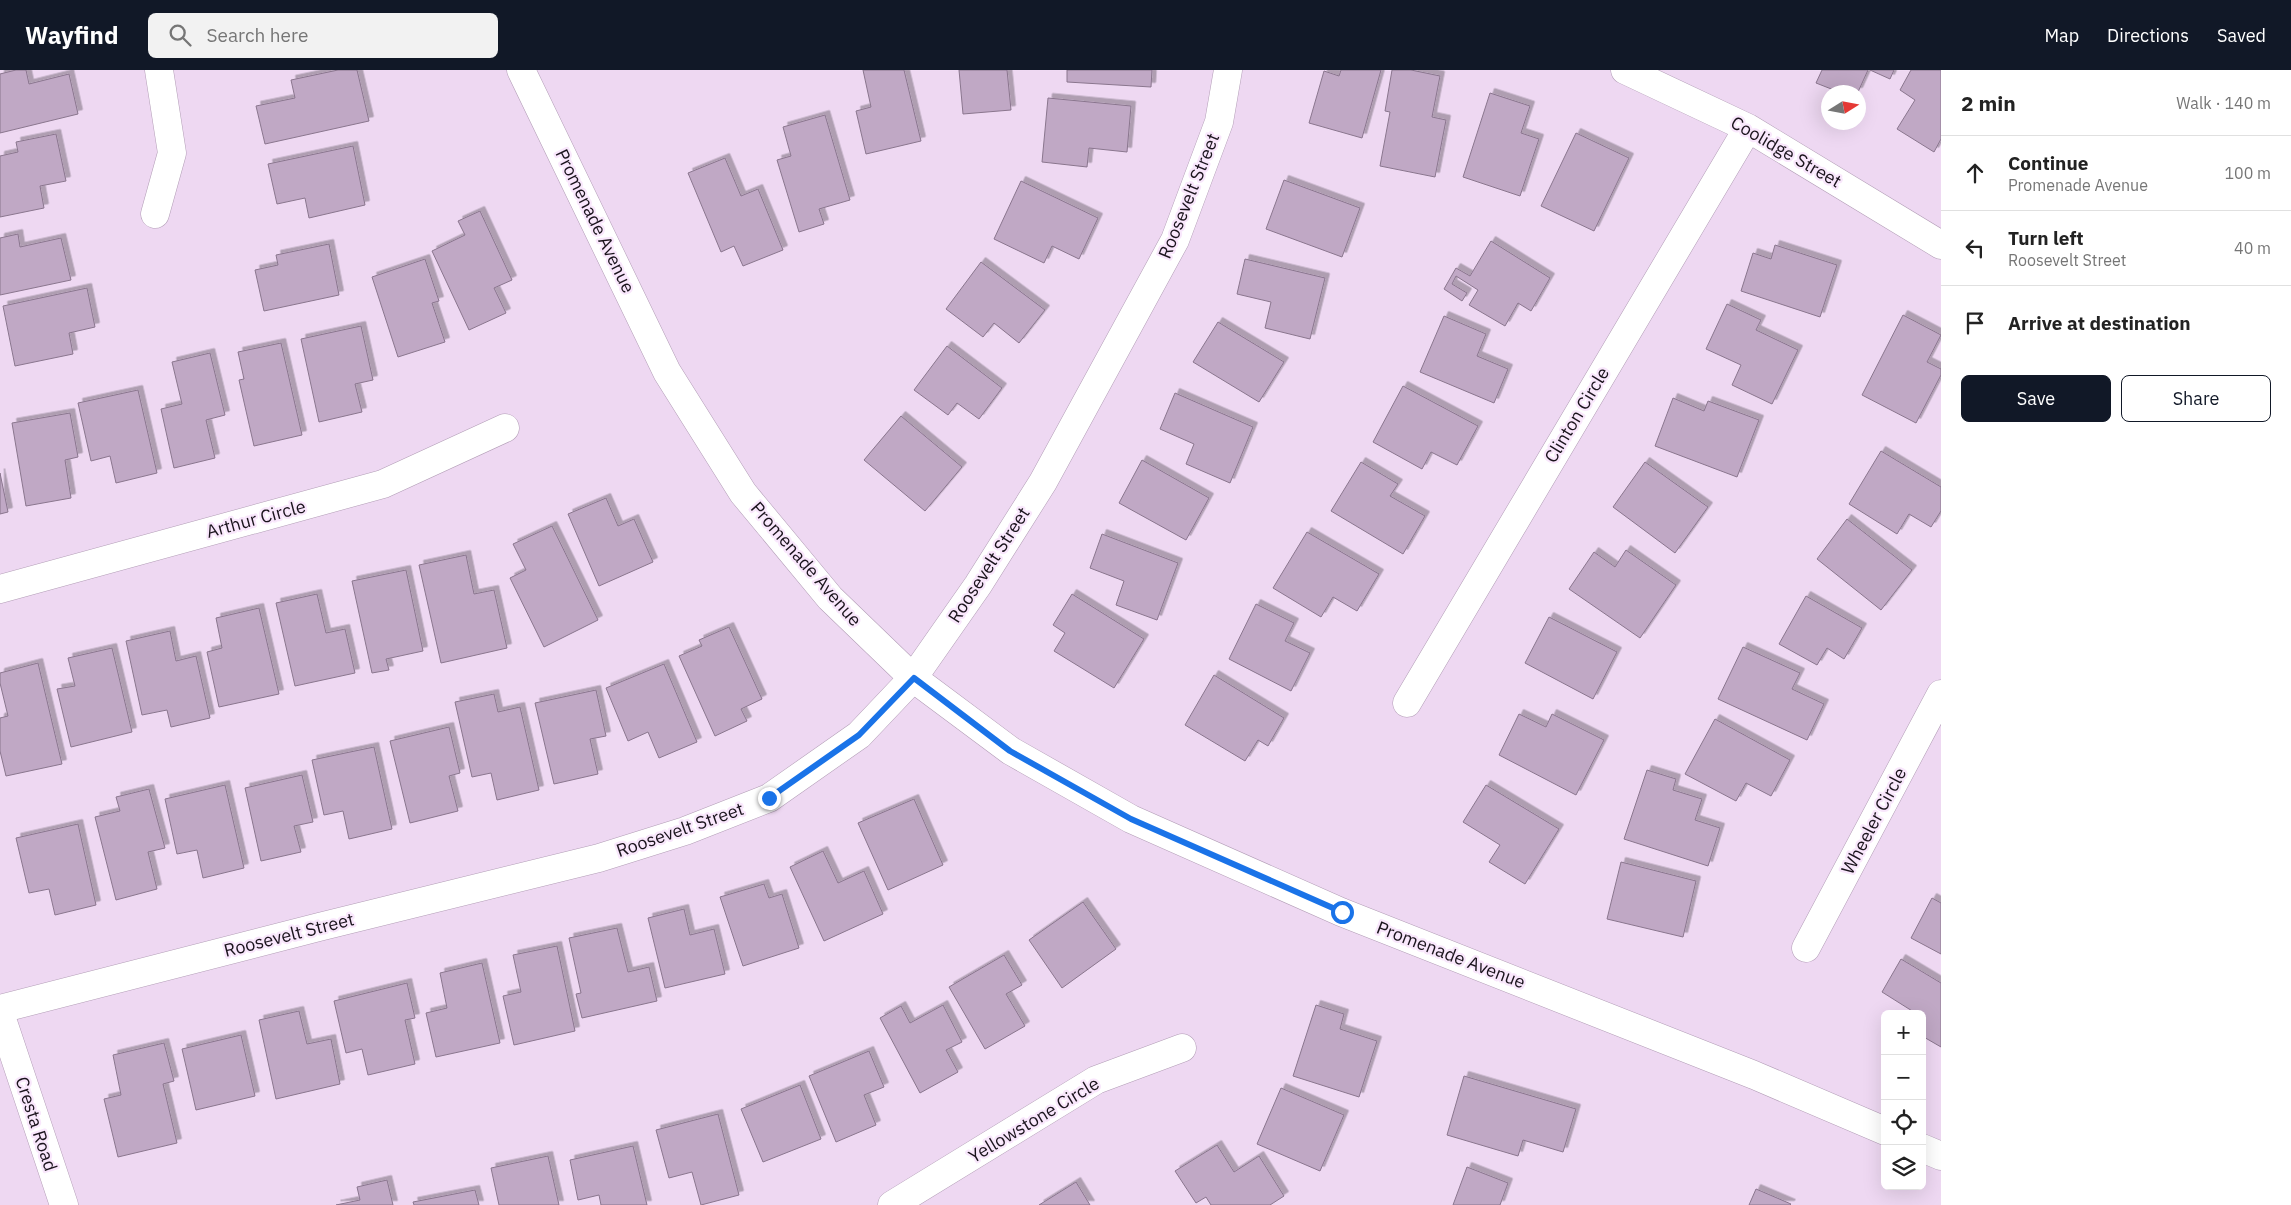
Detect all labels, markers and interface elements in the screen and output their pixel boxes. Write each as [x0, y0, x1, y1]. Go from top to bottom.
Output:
search box [148, 13, 498, 58]
text: Wayfind [25, 19, 118, 51]
icon: search [166, 21, 194, 49]
text: Search here [206, 23, 308, 47]
text: Map [2044, 24, 2079, 47]
text: Directions [2107, 24, 2189, 47]
text: Saved [2217, 24, 2266, 47]
north arrow [1821, 85, 1866, 130]
text: 2 min [1961, 89, 2016, 117]
text: Walk · 140 m [2176, 93, 2271, 113]
street label: Coolidge Street [1727, 111, 1846, 193]
street label: Roosevelt Street [1153, 130, 1224, 262]
street label: Promenade Avenue [551, 145, 640, 297]
text: Continue [2008, 151, 2088, 175]
icon: ahead [1961, 159, 1989, 187]
text: 100 m [2224, 163, 2271, 183]
text: Promenade Avenue [2008, 175, 2148, 195]
text: Turn left [2008, 226, 2084, 250]
icon: left [1961, 234, 1989, 262]
text: 40 m [2234, 238, 2271, 258]
text: Roosevelt Street [2008, 250, 2126, 270]
icon: arrive [1961, 309, 1989, 337]
text: Arrive at destination [2008, 311, 2191, 335]
street label: Clinton Circle [1539, 363, 1614, 467]
button: Save [1961, 375, 2111, 422]
button: Share [2121, 375, 2271, 422]
street label: Arthur Circle [204, 494, 308, 543]
street label: Promenade Avenue [746, 497, 867, 631]
street label: Roosevelt Street [943, 503, 1035, 627]
street label: Wheeler Circle [1836, 763, 1911, 878]
route end [758, 787, 781, 810]
street label: Roosevelt Street [613, 797, 747, 862]
route start [1331, 901, 1354, 924]
street label: Roosevelt Street [221, 907, 356, 962]
street label: Promenade Avenue [1374, 916, 1529, 994]
map controls [1881, 1010, 1926, 1190]
button: + [1881, 1010, 1926, 1055]
button: − [1881, 1055, 1926, 1100]
street label: Yellowstone Circle [964, 1071, 1103, 1168]
street label: Cresta Road [10, 1074, 63, 1174]
button: locate [1881, 1100, 1926, 1145]
button: layers [1881, 1145, 1926, 1190]

